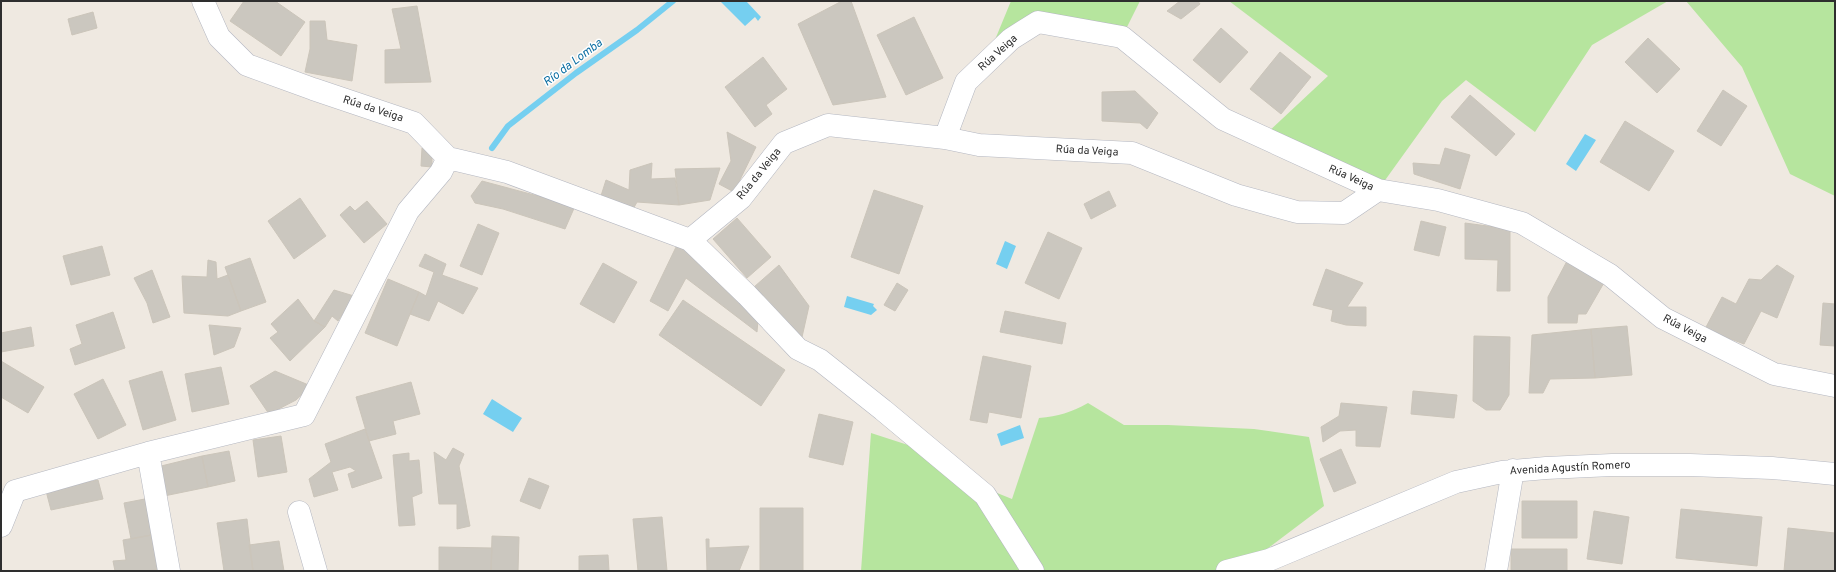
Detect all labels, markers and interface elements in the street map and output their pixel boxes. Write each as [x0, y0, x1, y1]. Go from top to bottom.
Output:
street label: Rúa Veiga [975, 32, 1021, 74]
water label: Río da Lomba [540, 35, 607, 91]
street label: Rúa da Veiga [341, 93, 405, 125]
street label: Rúa da Veiga [1055, 142, 1119, 160]
street label: Rúa da Veiga [734, 145, 784, 203]
street label: Rúa Veiga [1326, 162, 1376, 194]
street label: Rúa Veiga [1660, 312, 1710, 347]
street label: Avenida Agustín Romero [1509, 458, 1631, 478]

